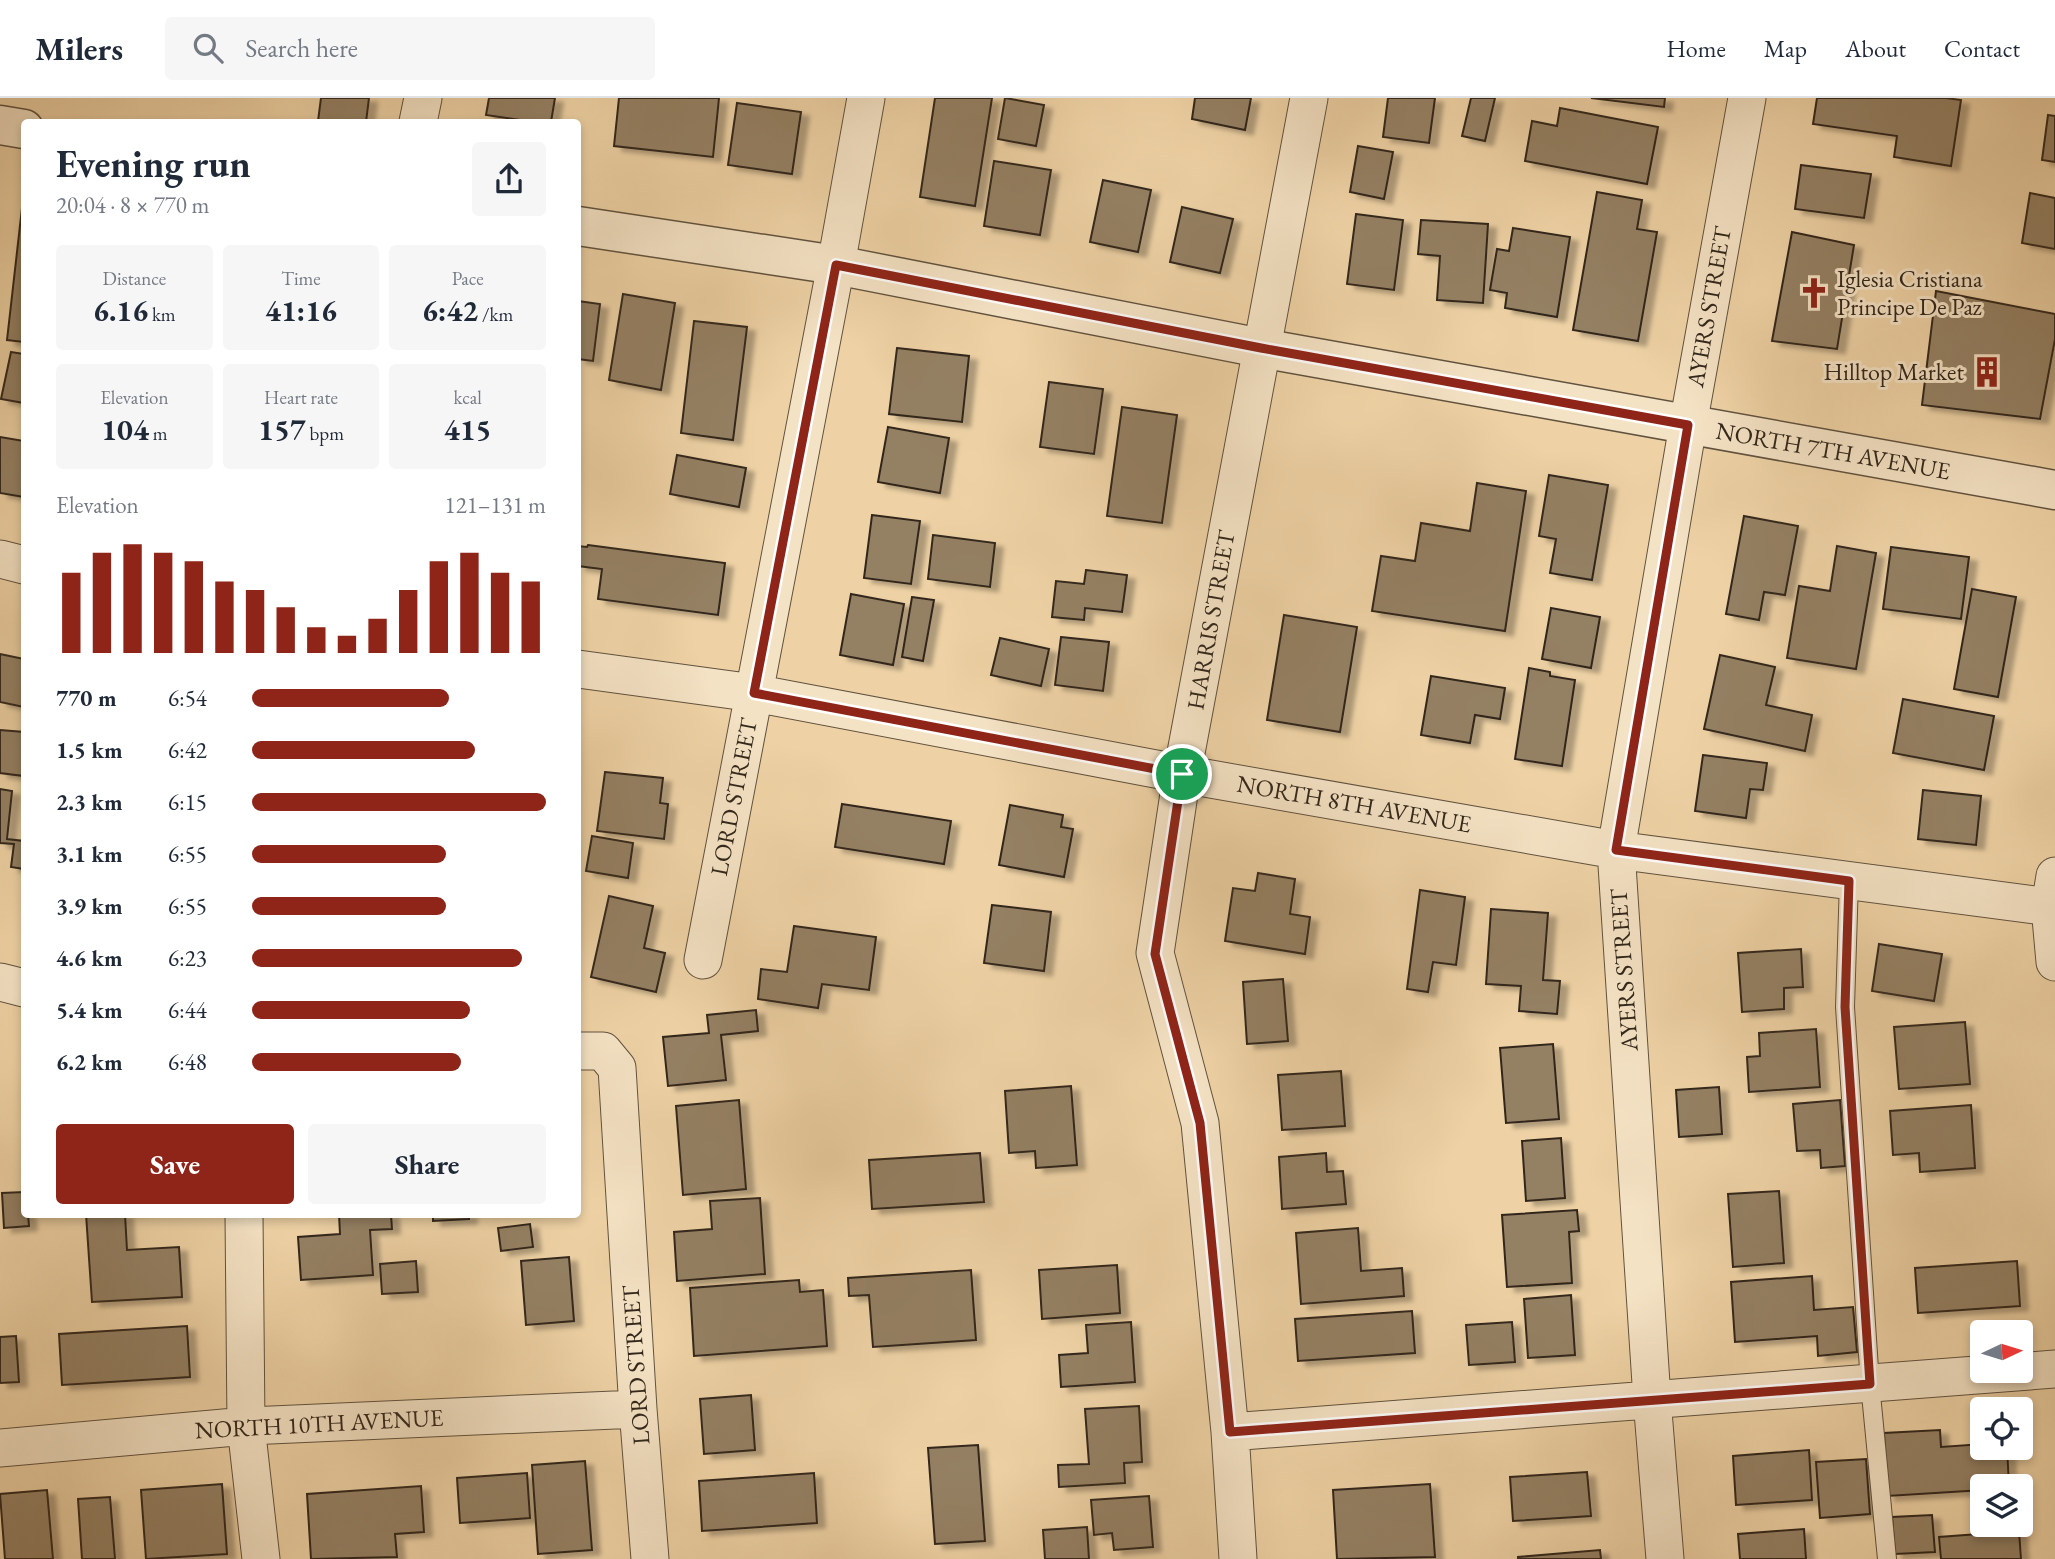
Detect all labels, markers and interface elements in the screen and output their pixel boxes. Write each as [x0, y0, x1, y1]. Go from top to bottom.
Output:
search box [165, 17, 655, 80]
text: Milers [35, 27, 123, 70]
icon: search [189, 29, 227, 67]
text: Search here [245, 31, 358, 65]
text: Home [1666, 33, 1726, 64]
text: Map [1764, 33, 1807, 64]
text: About [1845, 33, 1906, 64]
text: Contact [1944, 33, 2020, 64]
text: Evening run [56, 139, 251, 188]
button: share [472, 142, 546, 216]
text: 20:04 · 8 × 770 m [56, 190, 209, 220]
street label: AYERS STREET [1679, 223, 1738, 391]
place label: Iglesia Cristiana Principe De Paz [1837, 263, 1983, 322]
text: Distance [103, 266, 166, 291]
text: Time [281, 266, 321, 291]
text: Pace [452, 266, 484, 291]
church icon: Iglesia Cristiana Principe De Paz [1797, 276, 1831, 310]
text: 6.16 [93, 291, 148, 330]
text: 41:16 [265, 291, 337, 330]
text: 6:42 [422, 291, 478, 330]
text: km [148, 302, 176, 327]
text: /km [478, 302, 513, 327]
building icon: Hilltop Market [1970, 355, 2004, 389]
place label: Hilltop Market [1824, 356, 1964, 387]
text: Elevation [100, 385, 169, 410]
text: Heart rate [264, 385, 338, 410]
text: kcal [453, 385, 482, 410]
text: 104 [101, 410, 149, 449]
text: 157 [258, 410, 306, 449]
text: 415 [444, 410, 491, 449]
street label: NORTH 7TH AVENUE [1714, 415, 1953, 486]
text: m [149, 421, 167, 446]
text: bpm [306, 421, 344, 446]
text: Elevation [56, 490, 139, 520]
text: 121–131 m [445, 490, 546, 520]
street label: HARRIS STREET [1179, 527, 1242, 712]
text: 770 m [56, 683, 117, 713]
text: 6:54 [168, 683, 207, 713]
street label: LORD STREET [703, 715, 764, 878]
text: 1.5 km [56, 735, 123, 765]
text: 6:42 [168, 735, 207, 765]
pin [1152, 744, 1212, 804]
icon: arrive [1163, 755, 1201, 793]
street label: NORTH 8TH AVENUE [1235, 768, 1474, 839]
text: 2.3 km [56, 787, 123, 817]
text: 6:15 [168, 787, 207, 817]
text: 3.1 km [56, 839, 123, 869]
text: 6:55 [168, 839, 207, 869]
street label: AYERS STREET [1602, 887, 1645, 1053]
text: 3.9 km [56, 891, 123, 921]
text: 6:55 [168, 891, 207, 921]
text: 4.6 km [56, 943, 123, 973]
text: 6:23 [168, 943, 207, 973]
text: 5.4 km [56, 995, 123, 1025]
text: 6:44 [168, 995, 207, 1025]
text: 6.2 km [56, 1047, 123, 1077]
text: 6:48 [168, 1047, 207, 1077]
button: Save [56, 1124, 294, 1204]
button: Share [308, 1124, 546, 1204]
street label: LORD STREET [614, 1283, 657, 1446]
north arrow [1970, 1320, 2034, 1382]
map controls [1970, 1320, 2033, 1537]
button: locate [1970, 1397, 2033, 1460]
street label: NORTH 10TH AVENUE [194, 1402, 444, 1445]
button: layers [1970, 1474, 2033, 1537]

